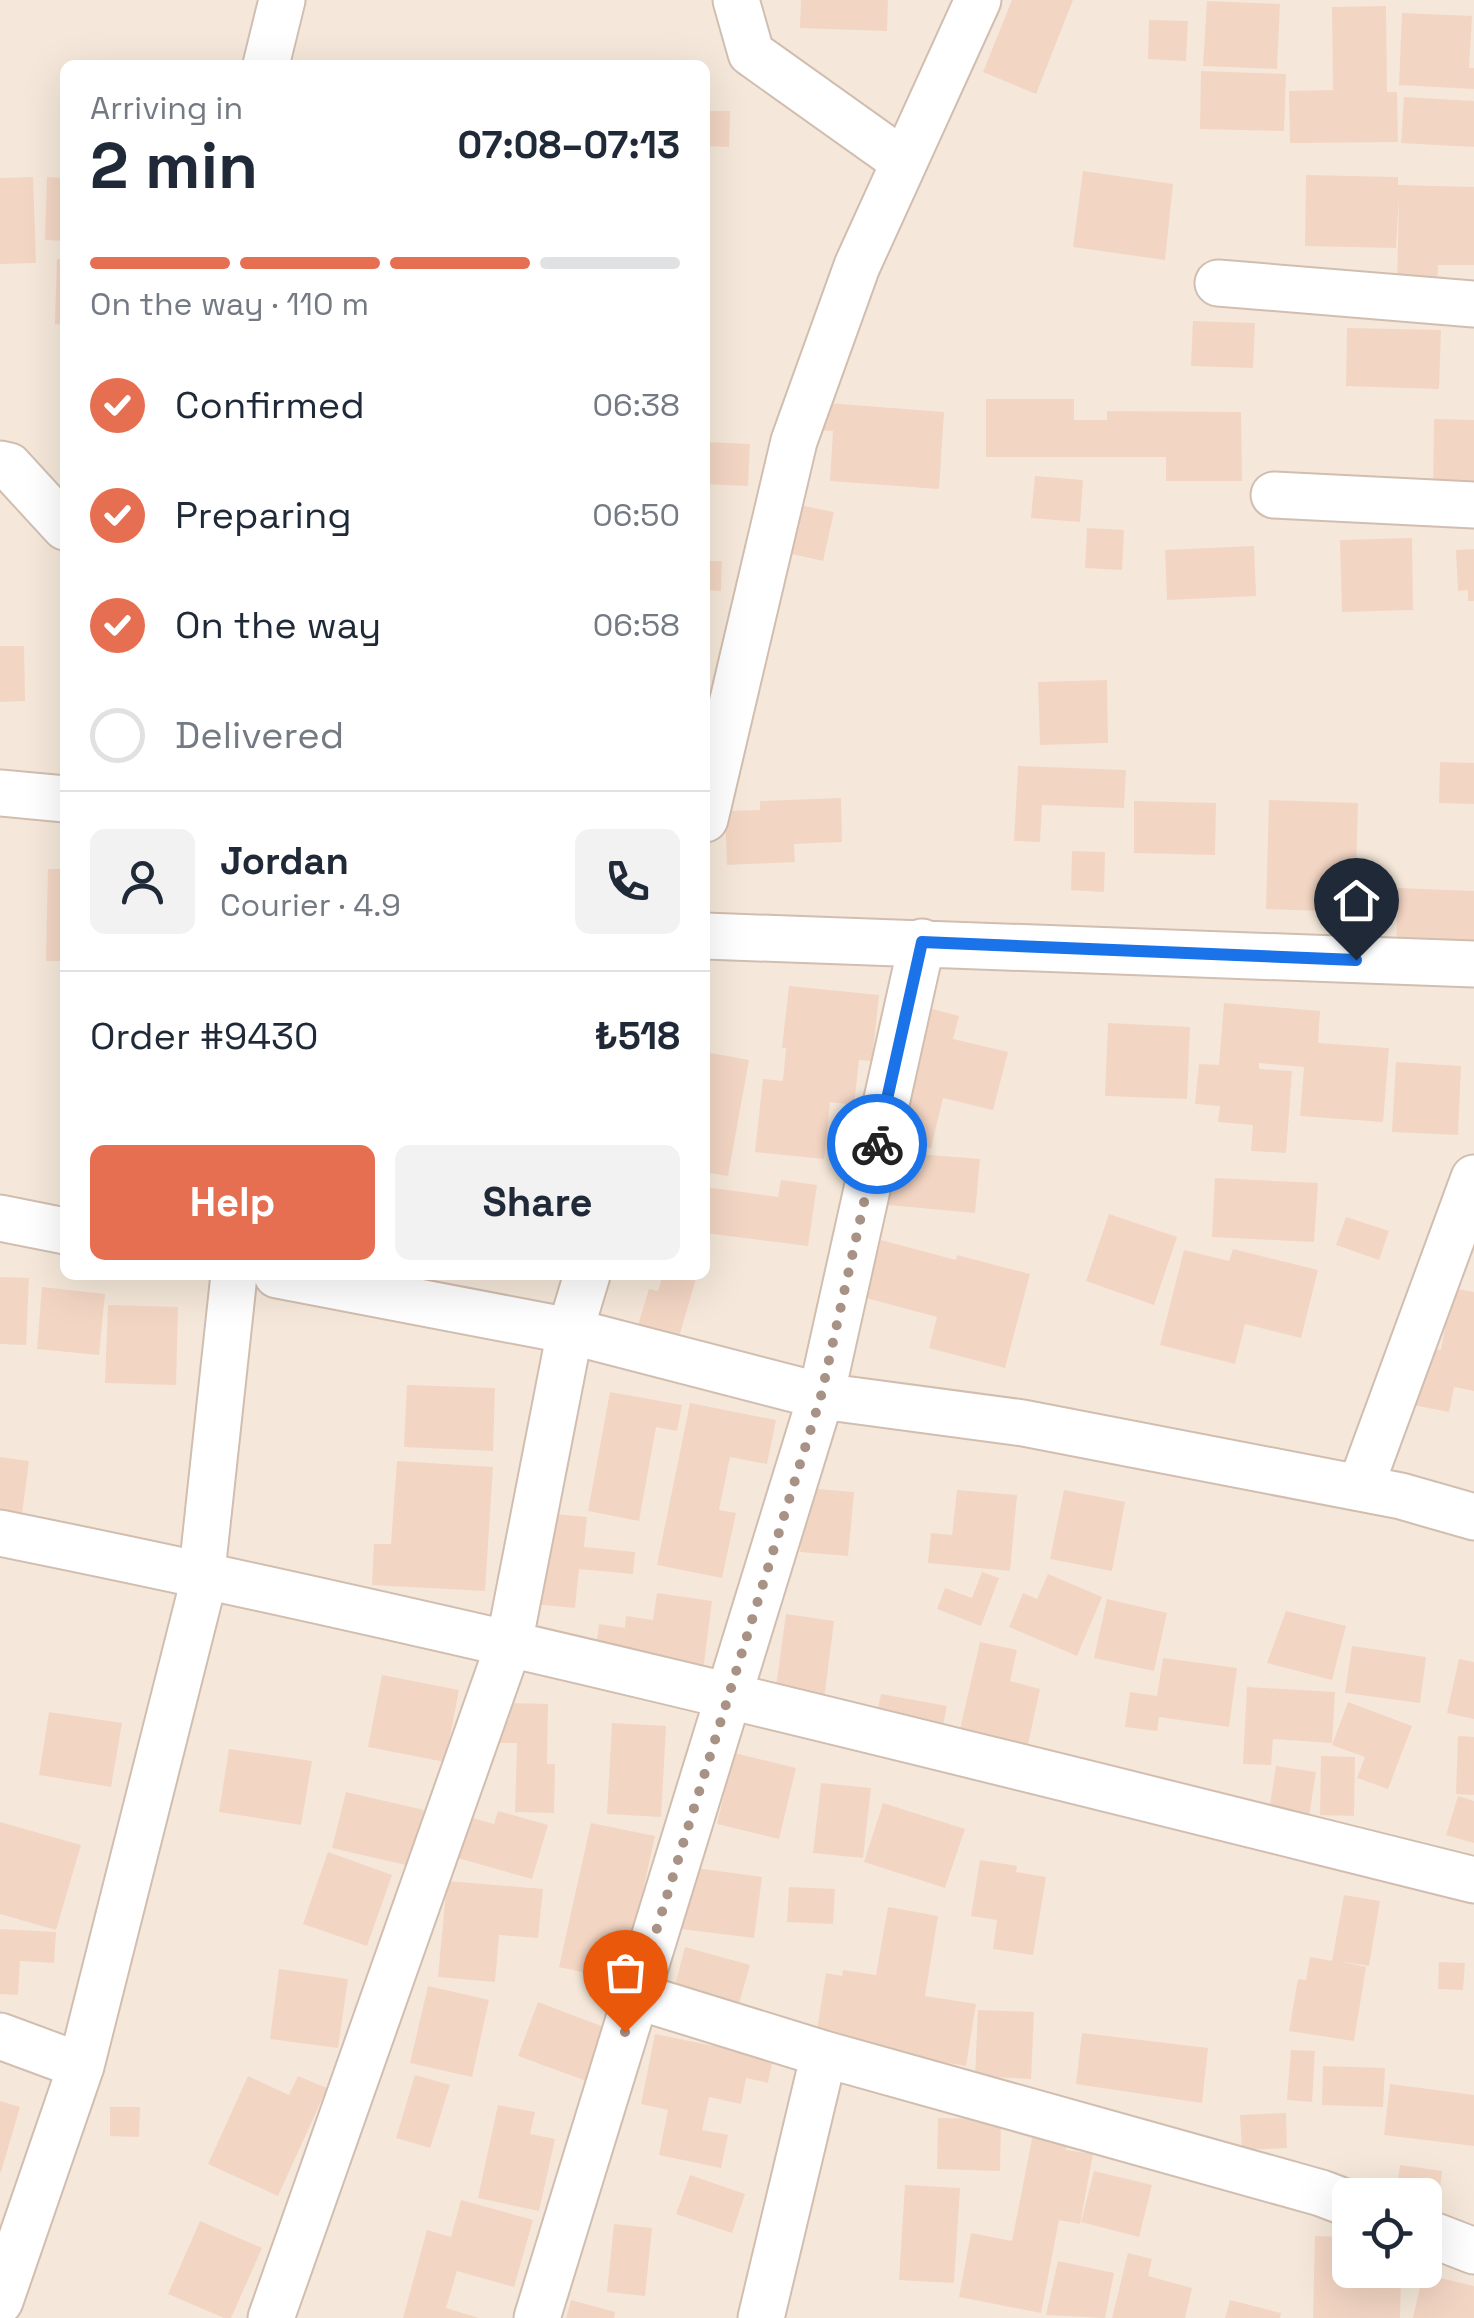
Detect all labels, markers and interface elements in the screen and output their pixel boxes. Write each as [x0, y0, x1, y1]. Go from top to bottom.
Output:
text: Arriving in [90, 88, 243, 128]
text: 07:08–07:13 [458, 121, 680, 169]
text: 2 min [90, 124, 258, 207]
text: On the way · 110 m [90, 284, 369, 324]
icon: check [90, 378, 145, 433]
text: Confirmed [175, 381, 365, 429]
text: 06:38 [593, 385, 680, 425]
icon: check [90, 488, 145, 543]
text: Preparing [175, 491, 352, 539]
text: 06:50 [592, 495, 680, 535]
icon: check [90, 598, 145, 653]
text: On the way [175, 601, 381, 649]
text: 06:58 [593, 605, 680, 645]
text: Delivered [175, 711, 344, 759]
button: person [90, 829, 195, 934]
button: phone [575, 829, 680, 934]
text: Jordan [220, 837, 349, 885]
pin [1314, 858, 1399, 961]
icon: home [1329, 873, 1384, 928]
text: Courier · 4.9 [220, 885, 401, 925]
text: Order #9430 [90, 1012, 318, 1060]
text: ₺518 [594, 1012, 680, 1060]
courier [827, 1094, 927, 1194]
icon: bike [850, 1117, 905, 1172]
button: Help [90, 1145, 375, 1260]
button: Share [395, 1145, 680, 1260]
pin [583, 1930, 668, 2033]
icon: bag [598, 1945, 653, 2000]
map controls [1332, 2178, 1442, 2288]
button: locate [1332, 2178, 1442, 2288]

